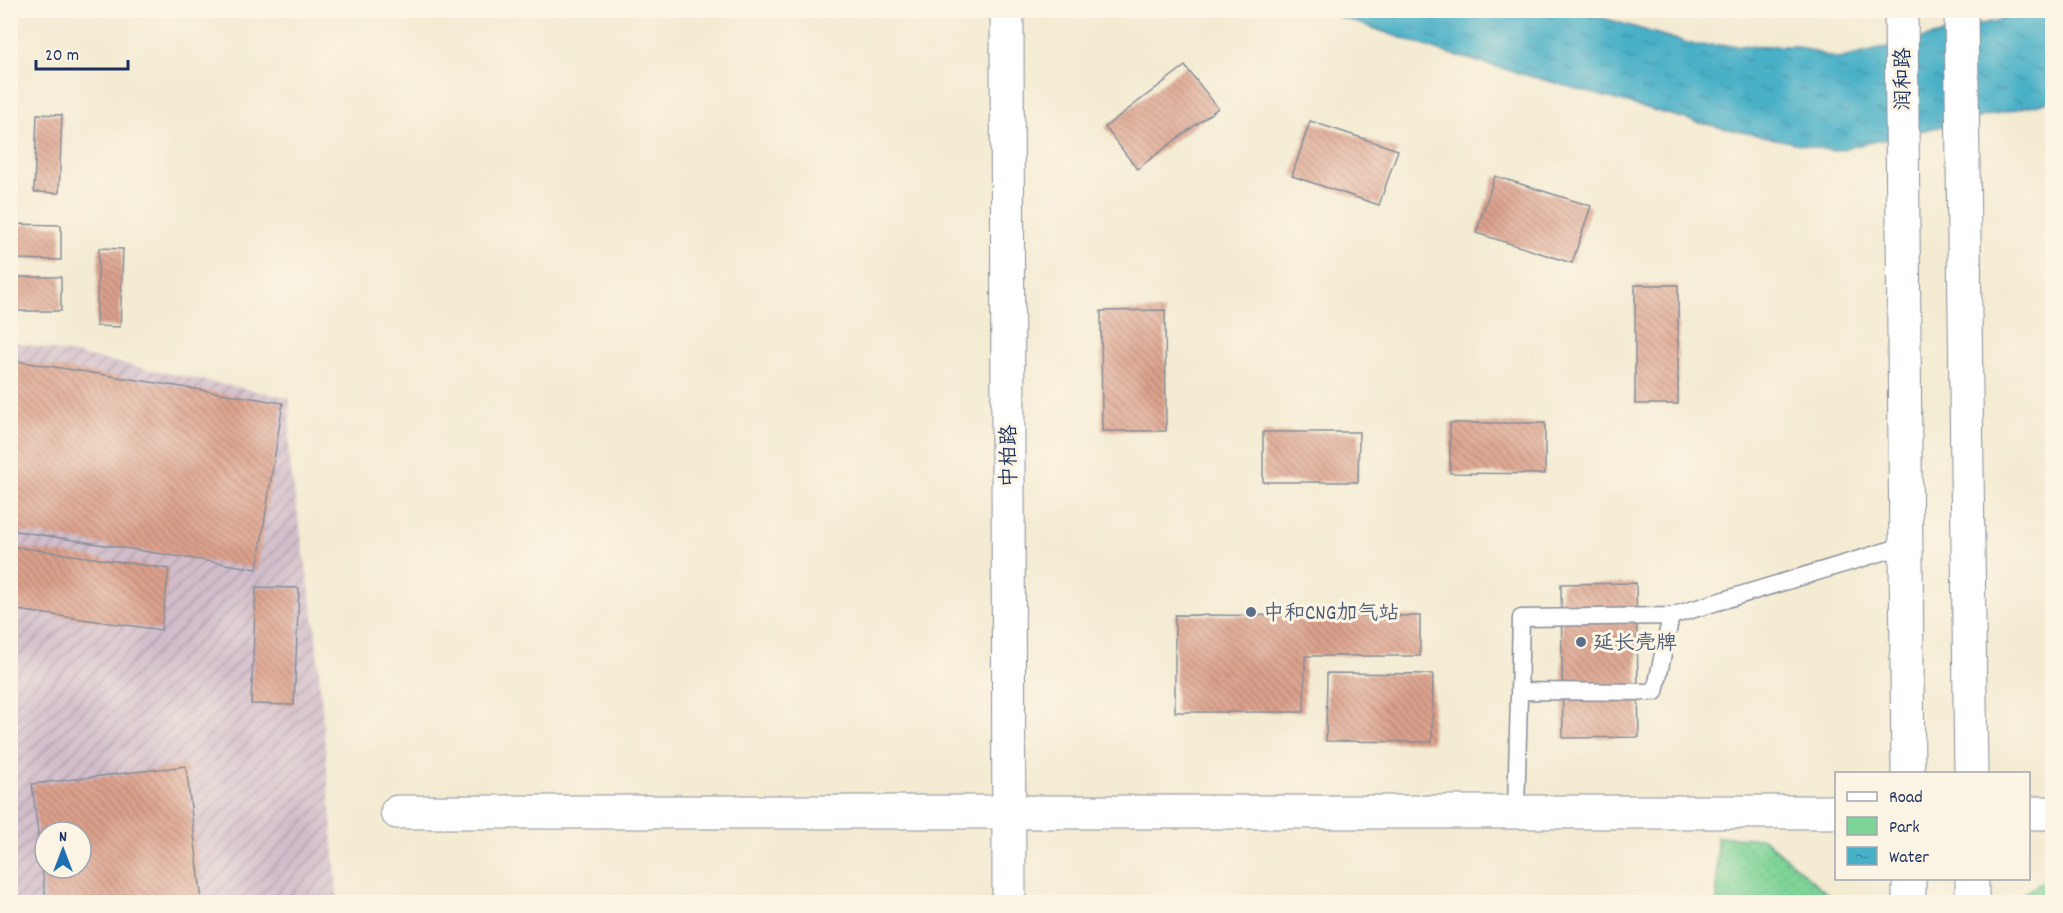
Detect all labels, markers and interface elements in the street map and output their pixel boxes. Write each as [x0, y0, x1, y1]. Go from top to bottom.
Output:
scale bar [36, 33, 128, 71]
text: 20 m [45, 44, 79, 69]
street label: 润和路 [1890, 48, 1920, 111]
street label: 中柏路 [996, 425, 1026, 488]
place label: 中和CNG加气站 [1263, 600, 1399, 630]
marker: 中和CNG加气站 [1244, 605, 1258, 619]
place label: 延长壳牌 [1593, 630, 1677, 660]
marker: 延长壳牌 [1574, 635, 1588, 649]
legend [1835, 772, 2030, 880]
text: Road [1889, 786, 1923, 811]
text: Park [1889, 816, 1920, 841]
north arrow [33, 820, 93, 880]
text: N [59, 826, 67, 849]
text: Water [1889, 846, 1929, 871]

